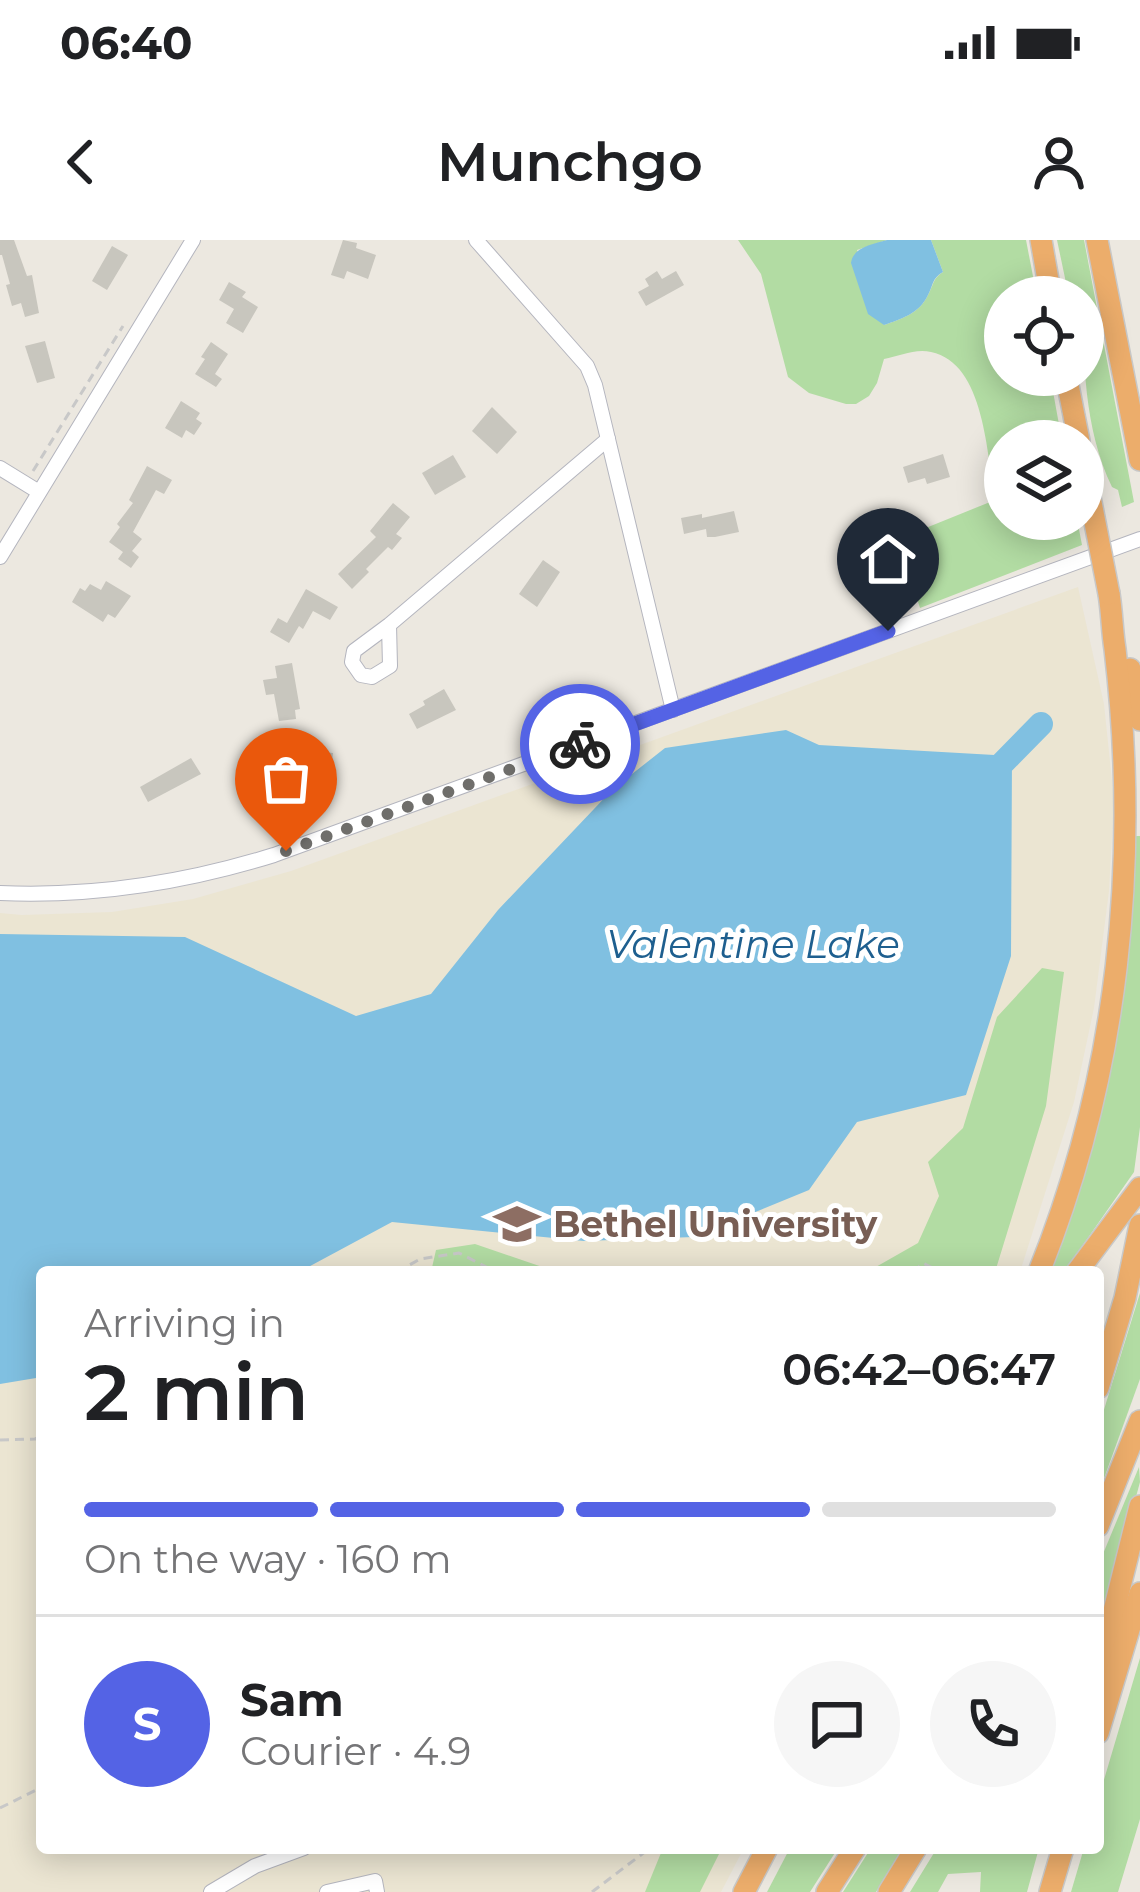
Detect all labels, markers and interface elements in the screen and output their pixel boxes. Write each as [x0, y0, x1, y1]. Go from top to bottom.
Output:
text: 06:40 [60, 15, 193, 70]
icon: back [48, 129, 114, 195]
text: Munchgo [437, 129, 703, 195]
icon: person [1026, 129, 1092, 195]
map controls [984, 276, 1104, 540]
button: locate [984, 276, 1104, 396]
button: layers [984, 420, 1104, 540]
pin [837, 508, 939, 631]
icon: home [855, 526, 921, 592]
courier [520, 684, 640, 804]
icon: bike [547, 711, 613, 777]
pin [235, 728, 337, 851]
icon: bag [253, 746, 319, 812]
water label: Valentine Lake [606, 920, 900, 968]
school or university icon: Bethel University [492, 1199, 542, 1249]
place label: Bethel University [553, 1202, 878, 1246]
text: Arriving in [84, 1299, 285, 1347]
text: 06:42–06:47 [782, 1341, 1056, 1396]
text: 2 min [84, 1344, 309, 1440]
text: On the way · 160 m [84, 1535, 452, 1583]
button: chat [774, 1661, 900, 1787]
button: phone [930, 1661, 1056, 1787]
text: Sam [240, 1672, 344, 1727]
text: S [133, 1696, 161, 1751]
text: Courier · 4.9 [240, 1727, 471, 1775]

